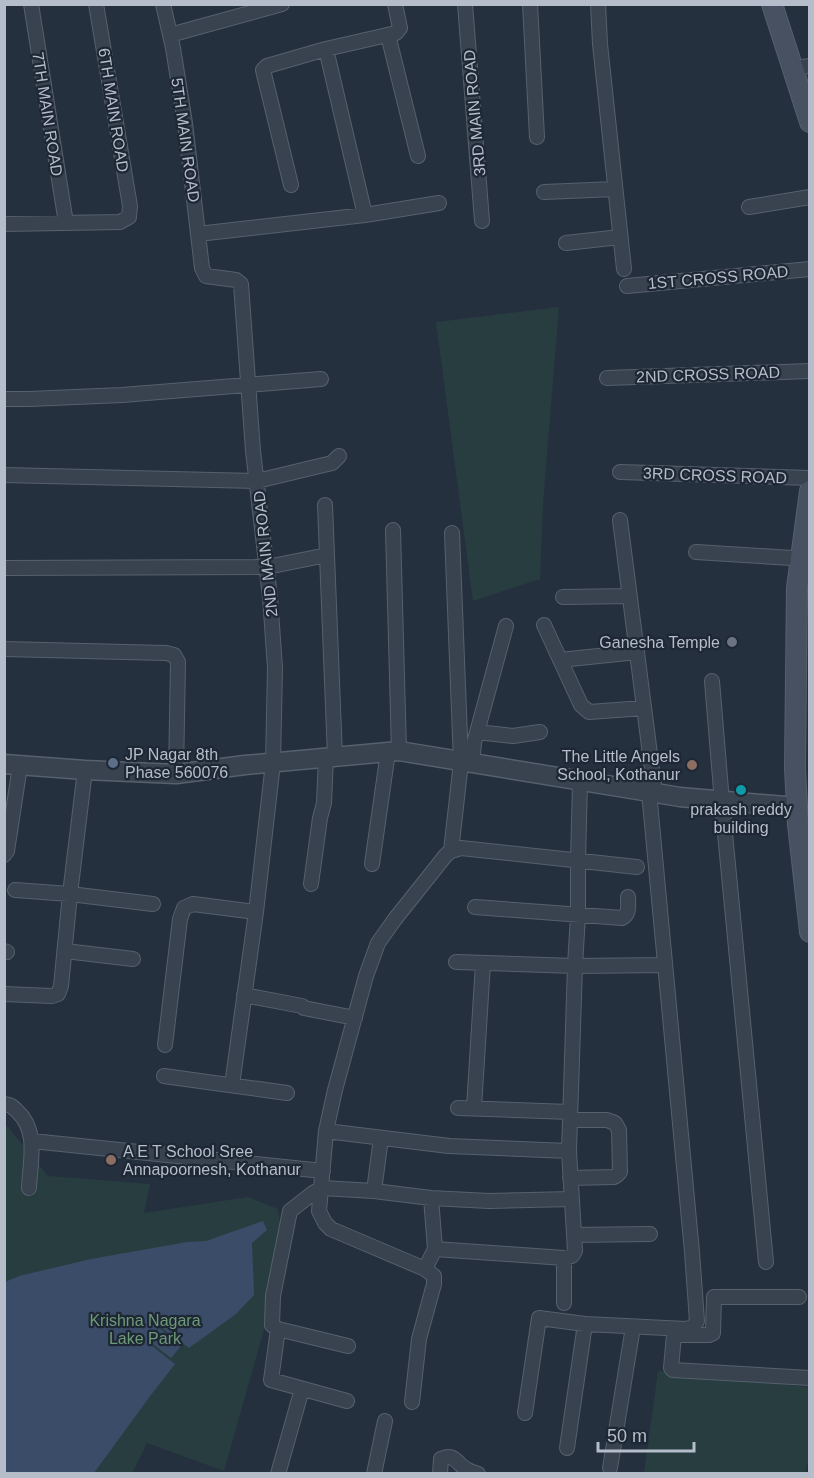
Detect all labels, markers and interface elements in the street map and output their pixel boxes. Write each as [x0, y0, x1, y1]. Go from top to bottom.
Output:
street label: 6TH MAIN ROAD [95, 47, 132, 173]
street label: 3RD MAIN ROAD [460, 49, 489, 177]
street label: 7TH MAIN ROAD [29, 51, 66, 177]
street label: 5TH MAIN ROAD [168, 77, 203, 203]
street label: 1ST CROSS ROAD [647, 263, 789, 292]
street label: 2ND CROSS ROAD [636, 363, 780, 386]
street label: 3RD CROSS ROAD [643, 464, 787, 487]
street label: 2ND MAIN ROAD [250, 490, 281, 618]
place label: Ganesha Temple [599, 634, 720, 651]
marker: Ganesha Temple [725, 635, 739, 649]
place label: JP Nagar 8th Phase 560076 [125, 746, 228, 781]
place label: The Little Angels School, Kothanur [557, 748, 681, 783]
marker: JP Nagar 8th Phase 560076 [106, 756, 120, 770]
marker: The Little Angels School, Kothanur [685, 758, 699, 772]
marker: prakash reddy building [734, 783, 748, 797]
place label: prakash reddy building [690, 801, 792, 836]
place label: A E T School Sree Annapoornesh, Kothanur [123, 1143, 302, 1178]
marker: A E T School Sree Annapoornesh, Kothanur [104, 1153, 118, 1167]
park label: Krishna Nagara Lake Park [89, 1312, 201, 1347]
scale bar [598, 1415, 694, 1453]
text: 50 m [607, 1426, 647, 1446]

